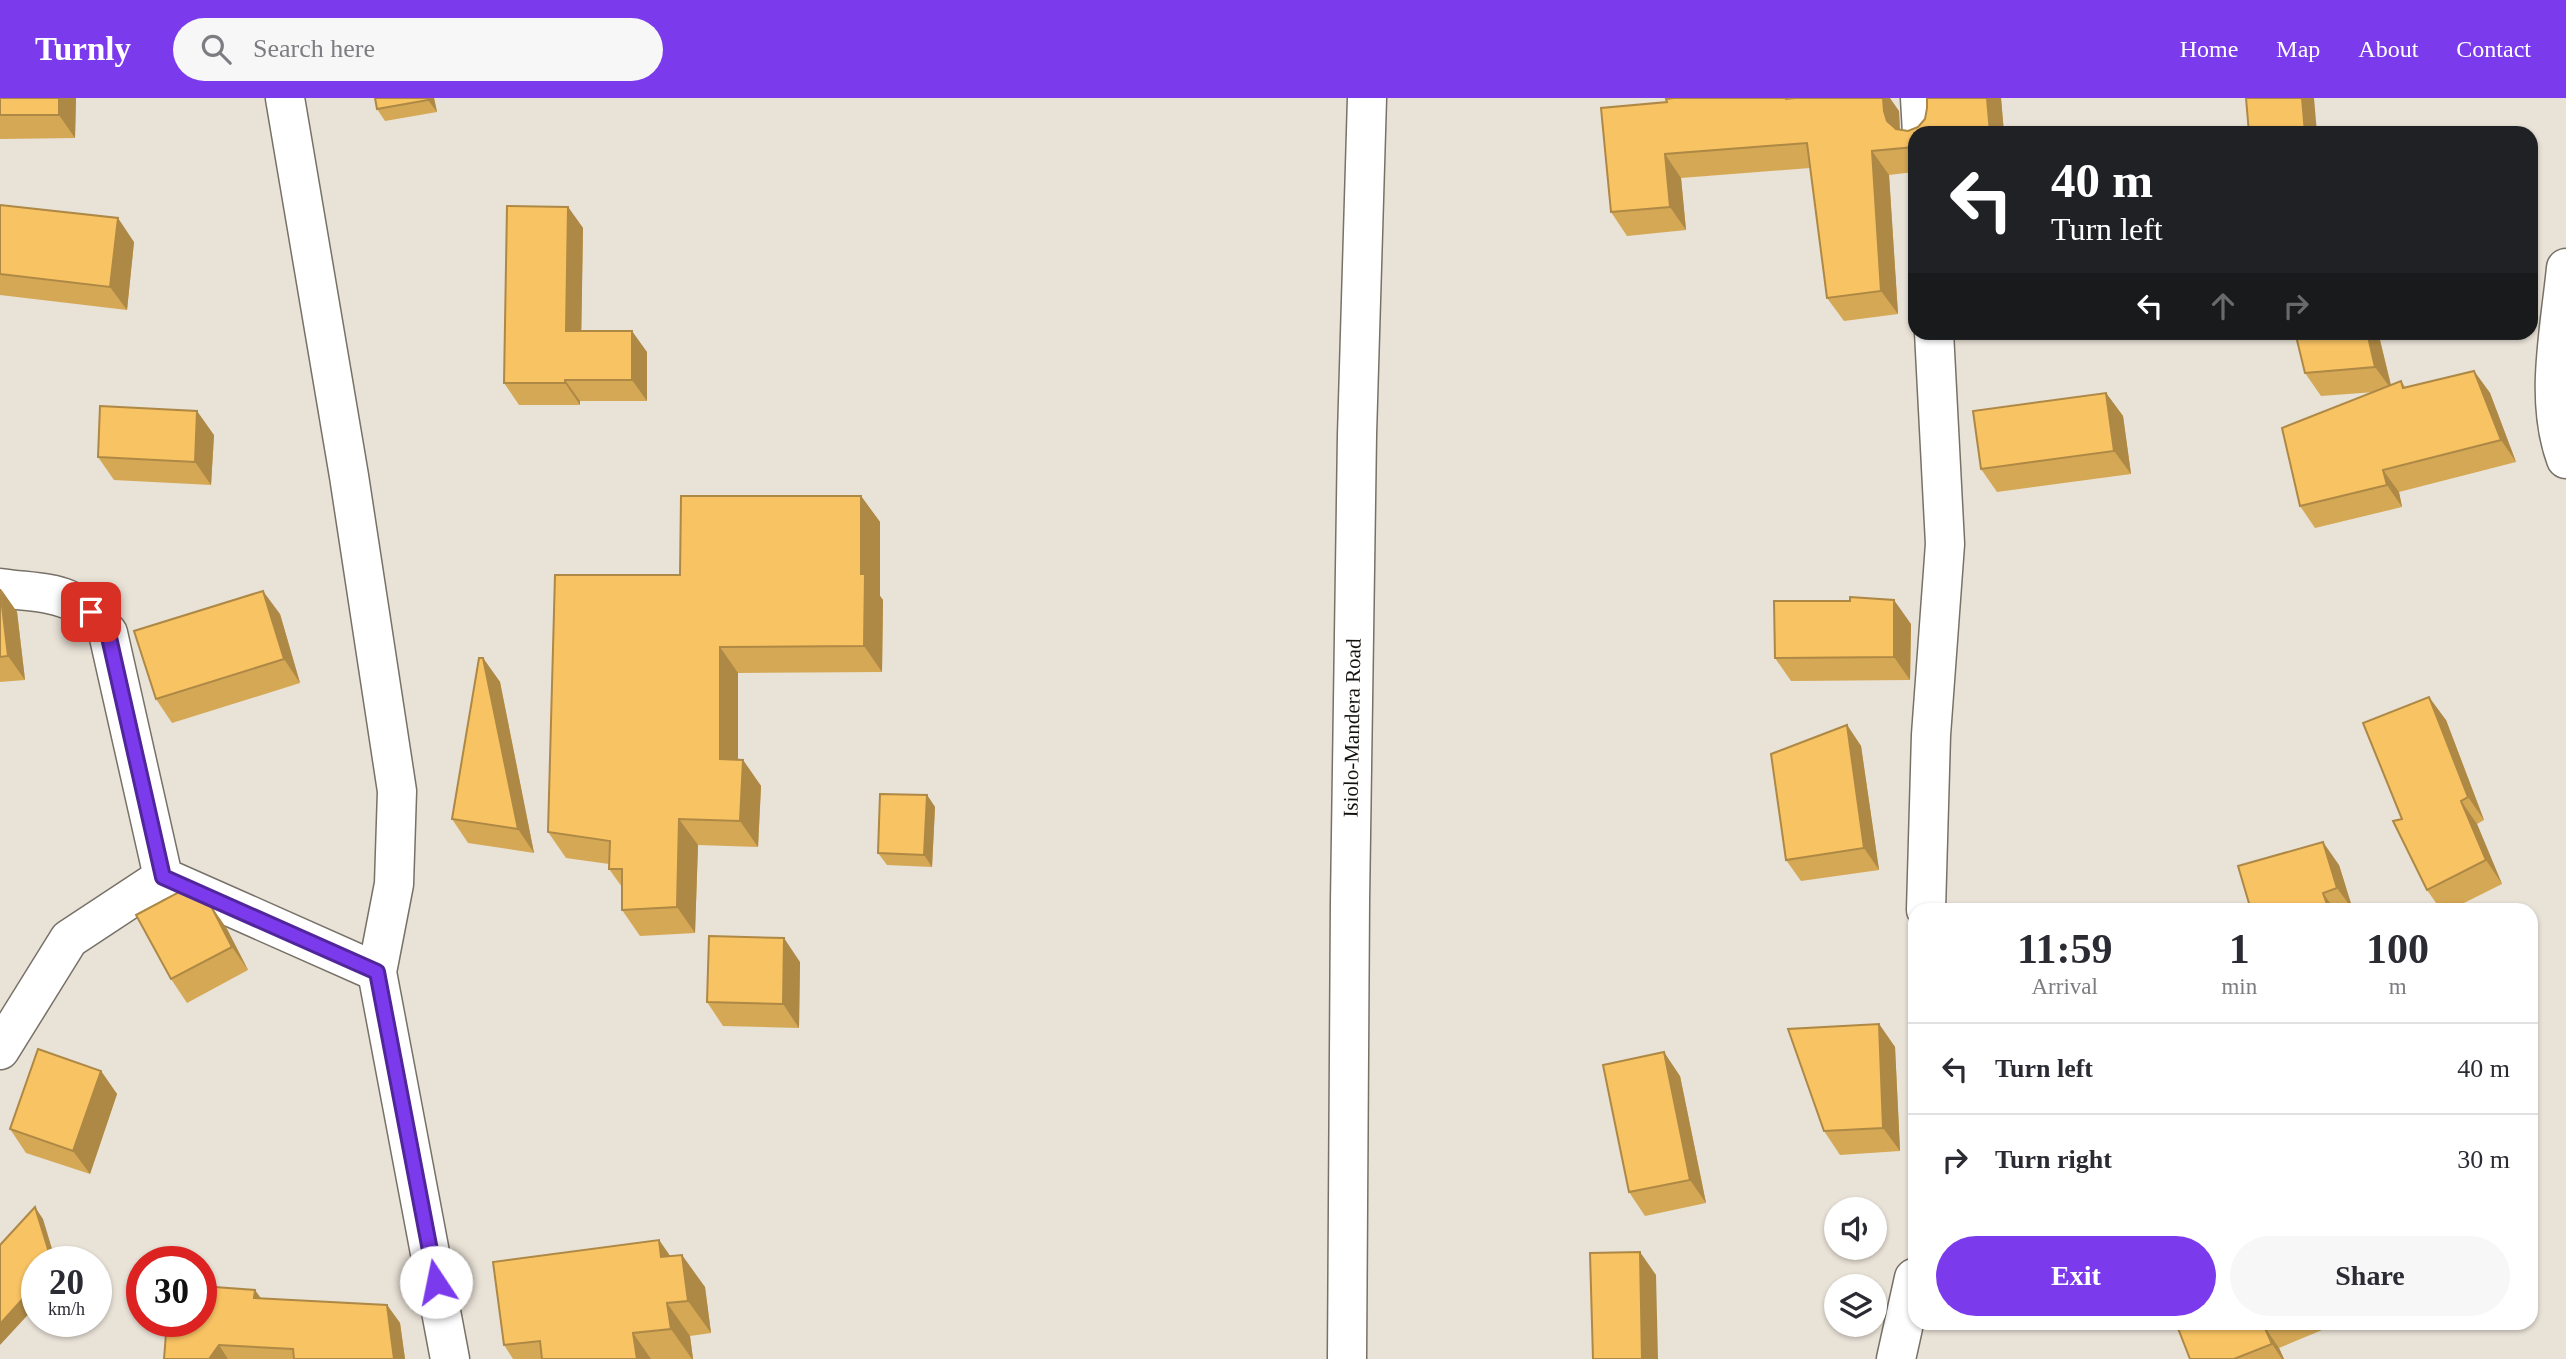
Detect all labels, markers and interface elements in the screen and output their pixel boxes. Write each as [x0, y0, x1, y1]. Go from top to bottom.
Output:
search box [173, 18, 663, 81]
icon: search [197, 30, 235, 68]
text: Turnly [35, 31, 131, 67]
text: Search here [253, 34, 375, 63]
text: Home [2180, 36, 2238, 62]
text: Map [2276, 36, 2320, 62]
text: About [2358, 36, 2418, 62]
text: Contact [2456, 36, 2531, 62]
text: 40 m [2051, 153, 2153, 208]
icon: left [1936, 154, 2027, 245]
text: Turn left [2051, 211, 2163, 247]
icon: left [2131, 287, 2169, 325]
icon: ahead [2204, 287, 2242, 325]
icon: right [2277, 287, 2315, 325]
pin [61, 582, 121, 642]
icon: arrive [72, 593, 110, 631]
street label: Isiolo-Mandera Road [1338, 638, 1366, 818]
text: 11:59 [2017, 926, 2113, 972]
text: 1 [2229, 926, 2250, 972]
text: 100 [2366, 926, 2429, 972]
text: Arrival [2032, 974, 2098, 999]
text: min [2221, 974, 2257, 999]
text: m [2389, 974, 2407, 999]
icon: left [1936, 1050, 1974, 1088]
text: Turn left [1995, 1054, 2093, 1083]
text: 40 m [2457, 1054, 2510, 1083]
icon: right [1936, 1141, 1974, 1179]
text: Turn right [1995, 1145, 2112, 1174]
text: 30 m [2457, 1145, 2510, 1174]
map controls [1824, 1197, 1887, 1337]
button: sound [1824, 1197, 1887, 1260]
button: Exit [1936, 1236, 2216, 1316]
button: Share [2230, 1236, 2510, 1316]
position arrow [399, 1245, 473, 1319]
speed limit sign: 30 [126, 1246, 217, 1337]
text: 20 [49, 1263, 84, 1302]
button: layers [1824, 1274, 1887, 1337]
text: km/h [48, 1299, 85, 1319]

